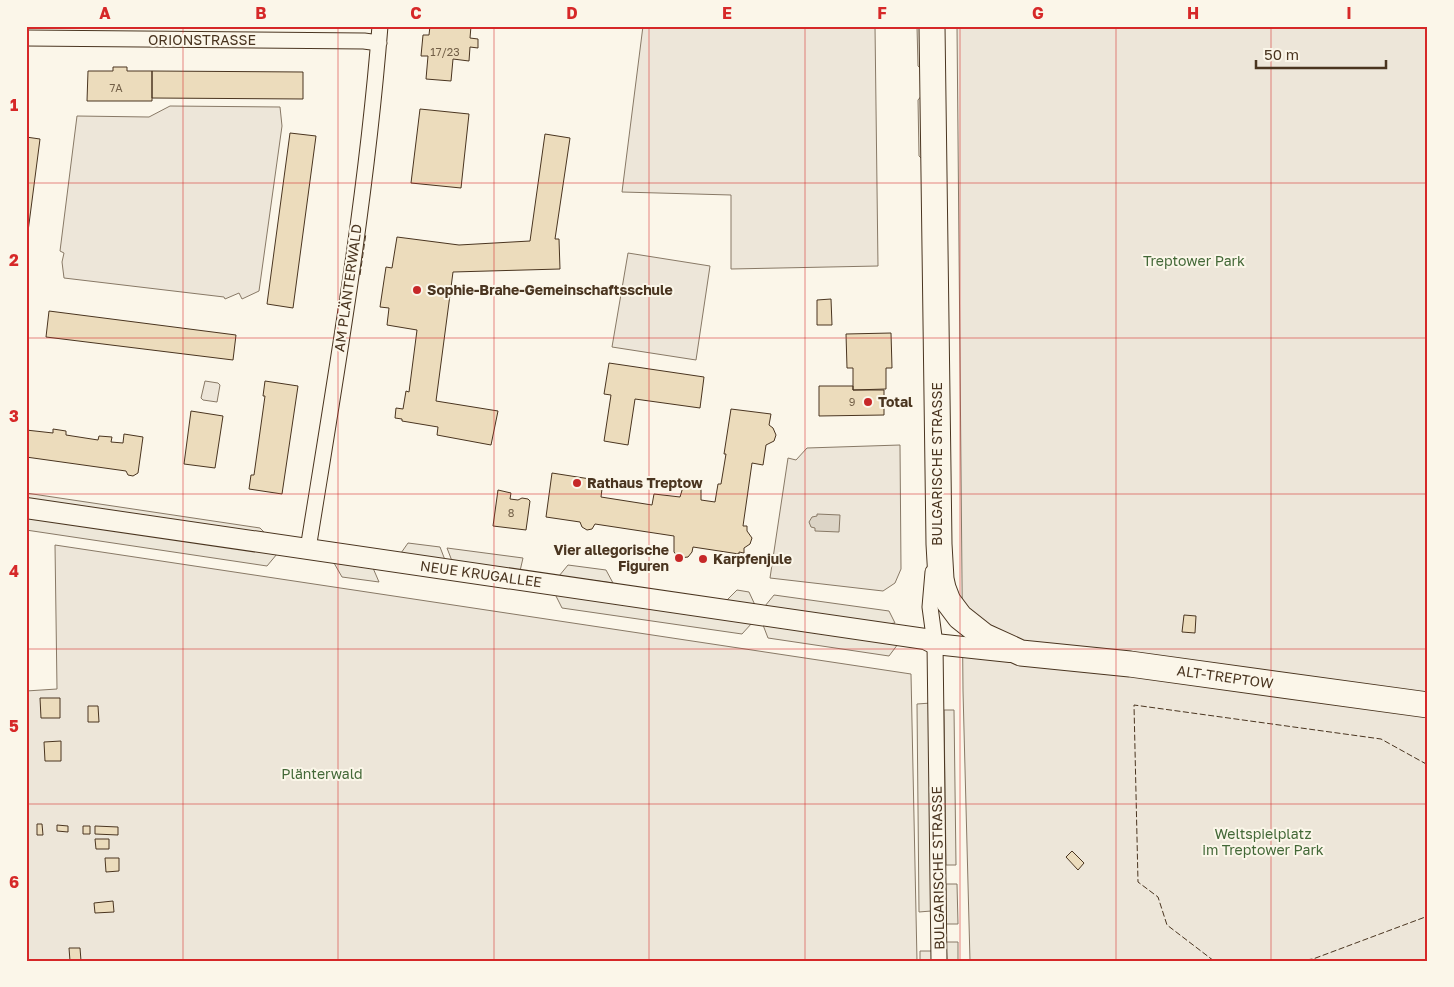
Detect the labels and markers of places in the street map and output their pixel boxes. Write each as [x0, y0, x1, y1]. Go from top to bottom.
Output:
place label: Sophie-Brahe-Gemeinschaftsschule [427, 281, 673, 298]
marker: Sophie-Brahe-Gemeinschaftsschule [411, 284, 423, 296]
place label: Total [878, 393, 913, 410]
marker: Total [862, 396, 874, 408]
place label: Rathaus Treptow [587, 474, 703, 491]
marker: Rathaus Treptow [571, 477, 583, 489]
place label: Vier allegorische Figuren [553, 541, 669, 574]
place label: Karpfenjule [713, 550, 792, 567]
marker: Vier allegorische Figuren [673, 552, 685, 564]
marker: Karpfenjule [697, 553, 709, 565]

